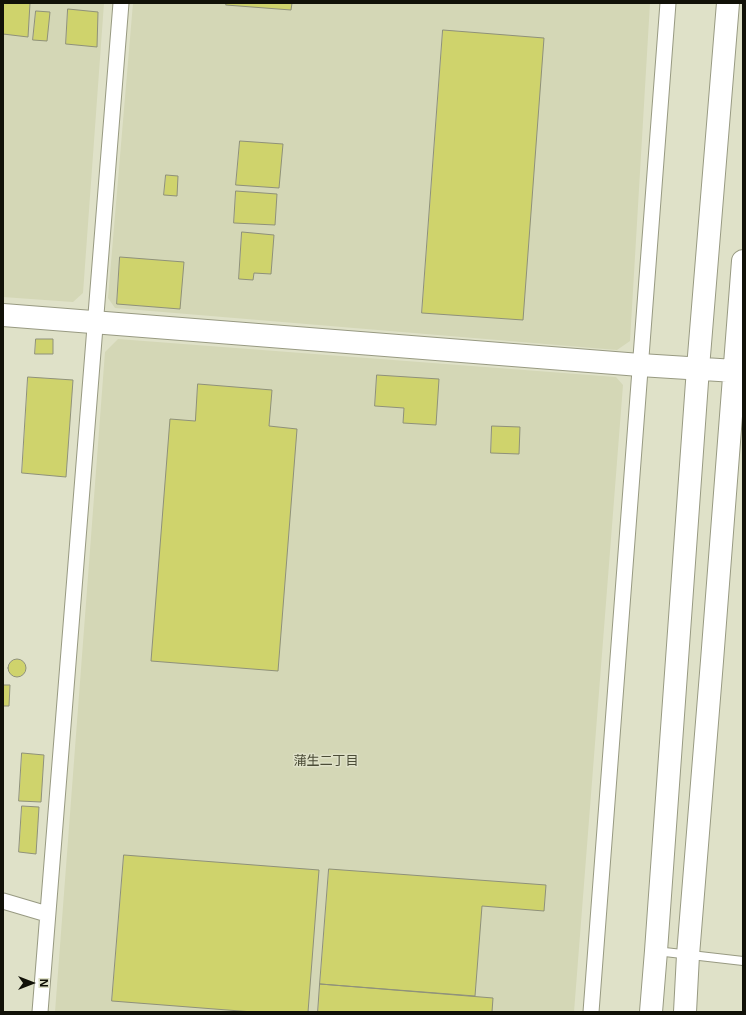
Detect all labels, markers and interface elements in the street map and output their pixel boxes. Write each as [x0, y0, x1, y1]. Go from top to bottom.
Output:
district label: 蒲生二丁目 [294, 753, 358, 769]
north arrow [12, 963, 52, 1003]
text: N [37, 979, 52, 987]

